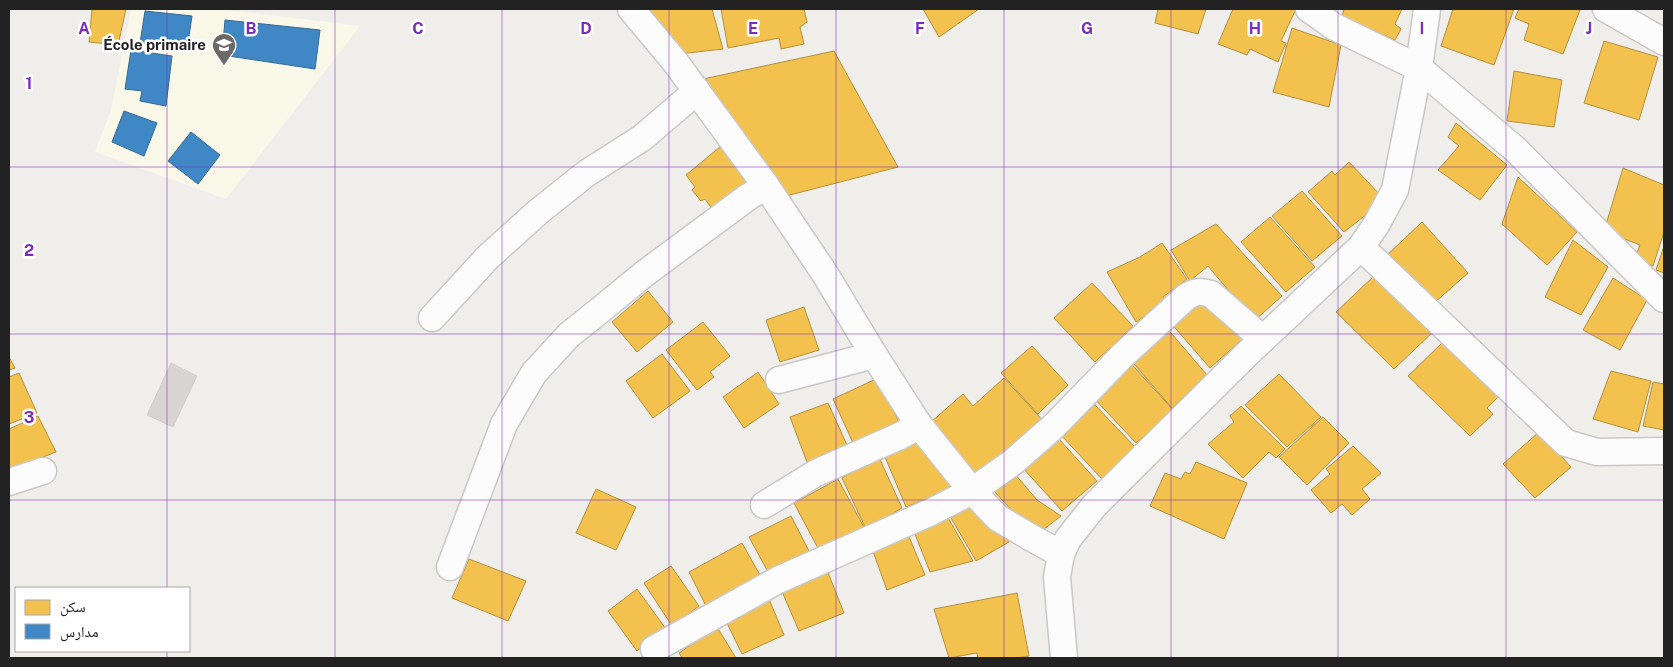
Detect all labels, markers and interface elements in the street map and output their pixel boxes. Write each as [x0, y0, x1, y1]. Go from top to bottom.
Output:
text: A [78, 19, 90, 38]
text: B [246, 19, 257, 38]
text: C [412, 19, 424, 38]
text: D [580, 19, 592, 38]
text: E [748, 19, 758, 38]
text: F [915, 19, 925, 38]
text: G [1081, 19, 1093, 38]
text: H [1249, 19, 1261, 38]
text: I [1420, 19, 1424, 38]
text: J [1586, 19, 1592, 38]
school or university icon: École primaire [211, 32, 237, 66]
place label: École primaire [103, 36, 206, 53]
text: 1 [26, 74, 32, 93]
text: 2 [24, 241, 34, 260]
text: 3 [24, 408, 34, 427]
legend [15, 587, 190, 652]
text: سكن [60, 598, 86, 617]
text: مدارس [60, 623, 99, 642]

